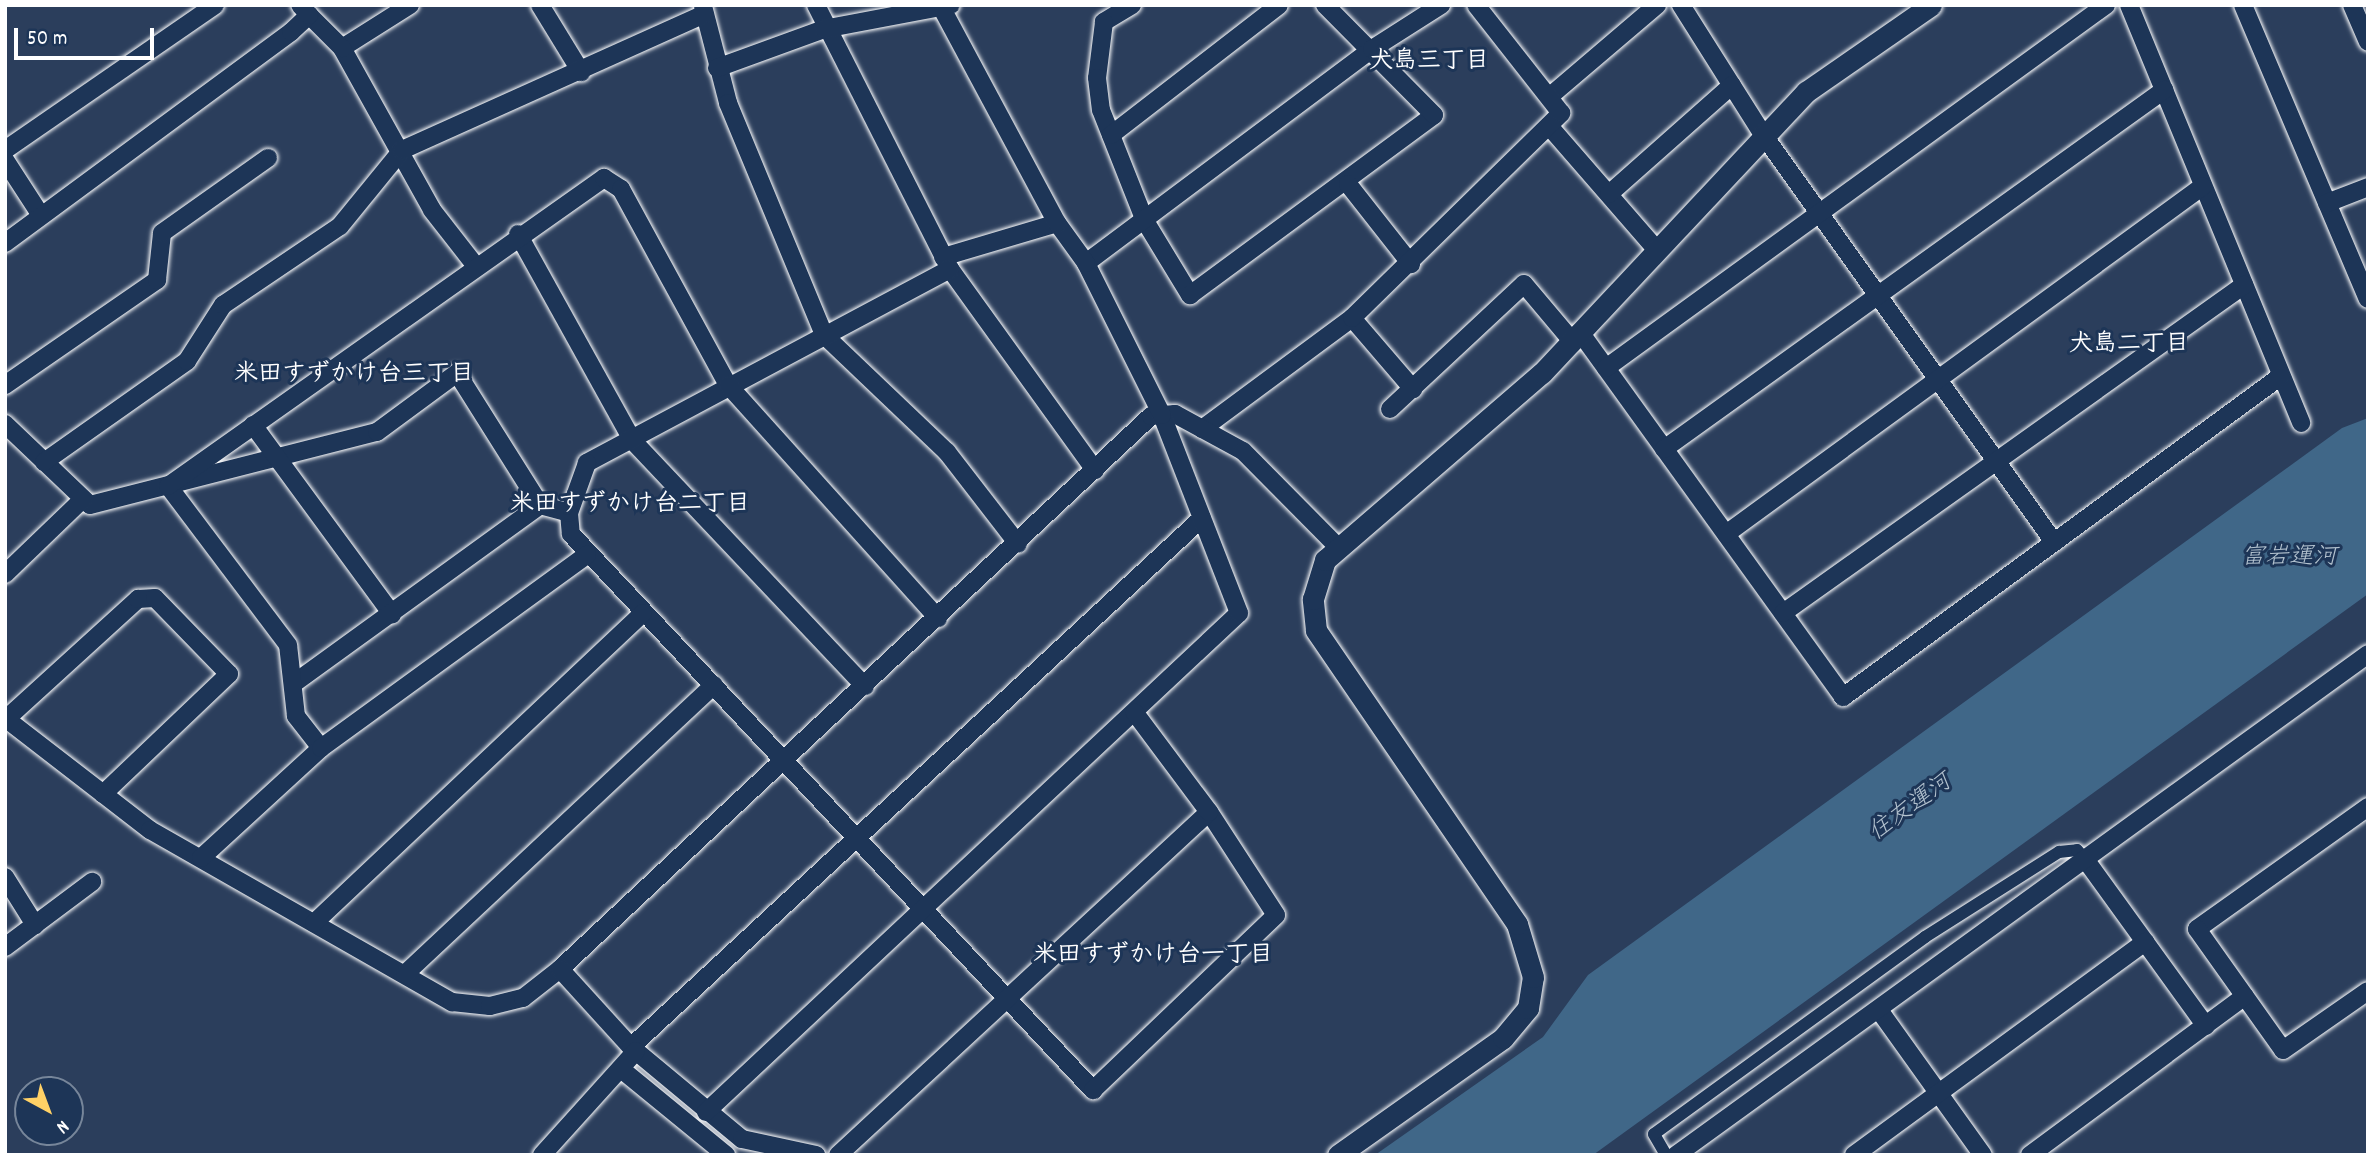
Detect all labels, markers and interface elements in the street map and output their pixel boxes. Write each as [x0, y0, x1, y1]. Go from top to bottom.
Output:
scale bar [18, 14, 158, 58]
text: 50 m [27, 25, 67, 55]
district label: 犬島三丁目 [1369, 49, 1489, 77]
district label: 犬島二丁目 [2069, 332, 2189, 360]
district label: 米田すずかけ台三丁目 [234, 362, 474, 390]
district label: 米田すずかけ台二丁目 [510, 492, 750, 520]
water label: 富岩運河 [2241, 545, 2337, 573]
water label: 住友運河 [1864, 769, 1958, 849]
district label: 米田すずかけ台一丁目 [1033, 943, 1273, 971]
north arrow [14, 1076, 84, 1146]
text: N [49, 1112, 74, 1139]

